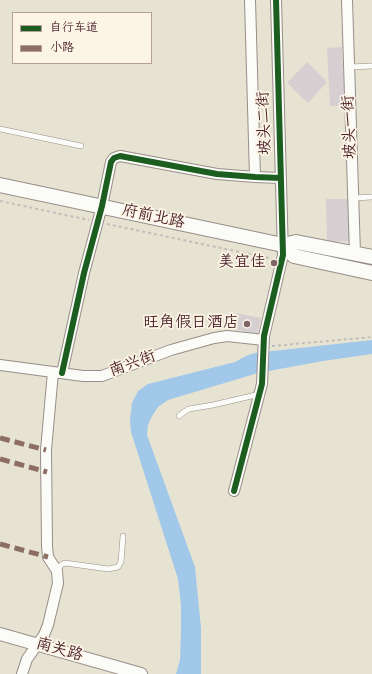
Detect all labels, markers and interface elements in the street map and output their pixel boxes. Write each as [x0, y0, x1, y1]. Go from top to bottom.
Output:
legend [12, 12, 152, 64]
text: 自行车道 [50, 19, 98, 37]
text: 小路 [50, 39, 74, 57]
street label: 坡头二街 [255, 91, 277, 155]
street label: 坡头一街 [340, 95, 362, 159]
street label: 府前北路 [120, 202, 186, 234]
place label: 美宜佳 [218, 253, 266, 273]
marker: 美宜佳 [269, 258, 279, 268]
place label: 旺角假日酒店 [143, 314, 239, 334]
marker: 旺角假日酒店 [242, 319, 252, 329]
street label: 南兴街 [107, 348, 159, 382]
street label: 南关路 [33, 635, 85, 667]

